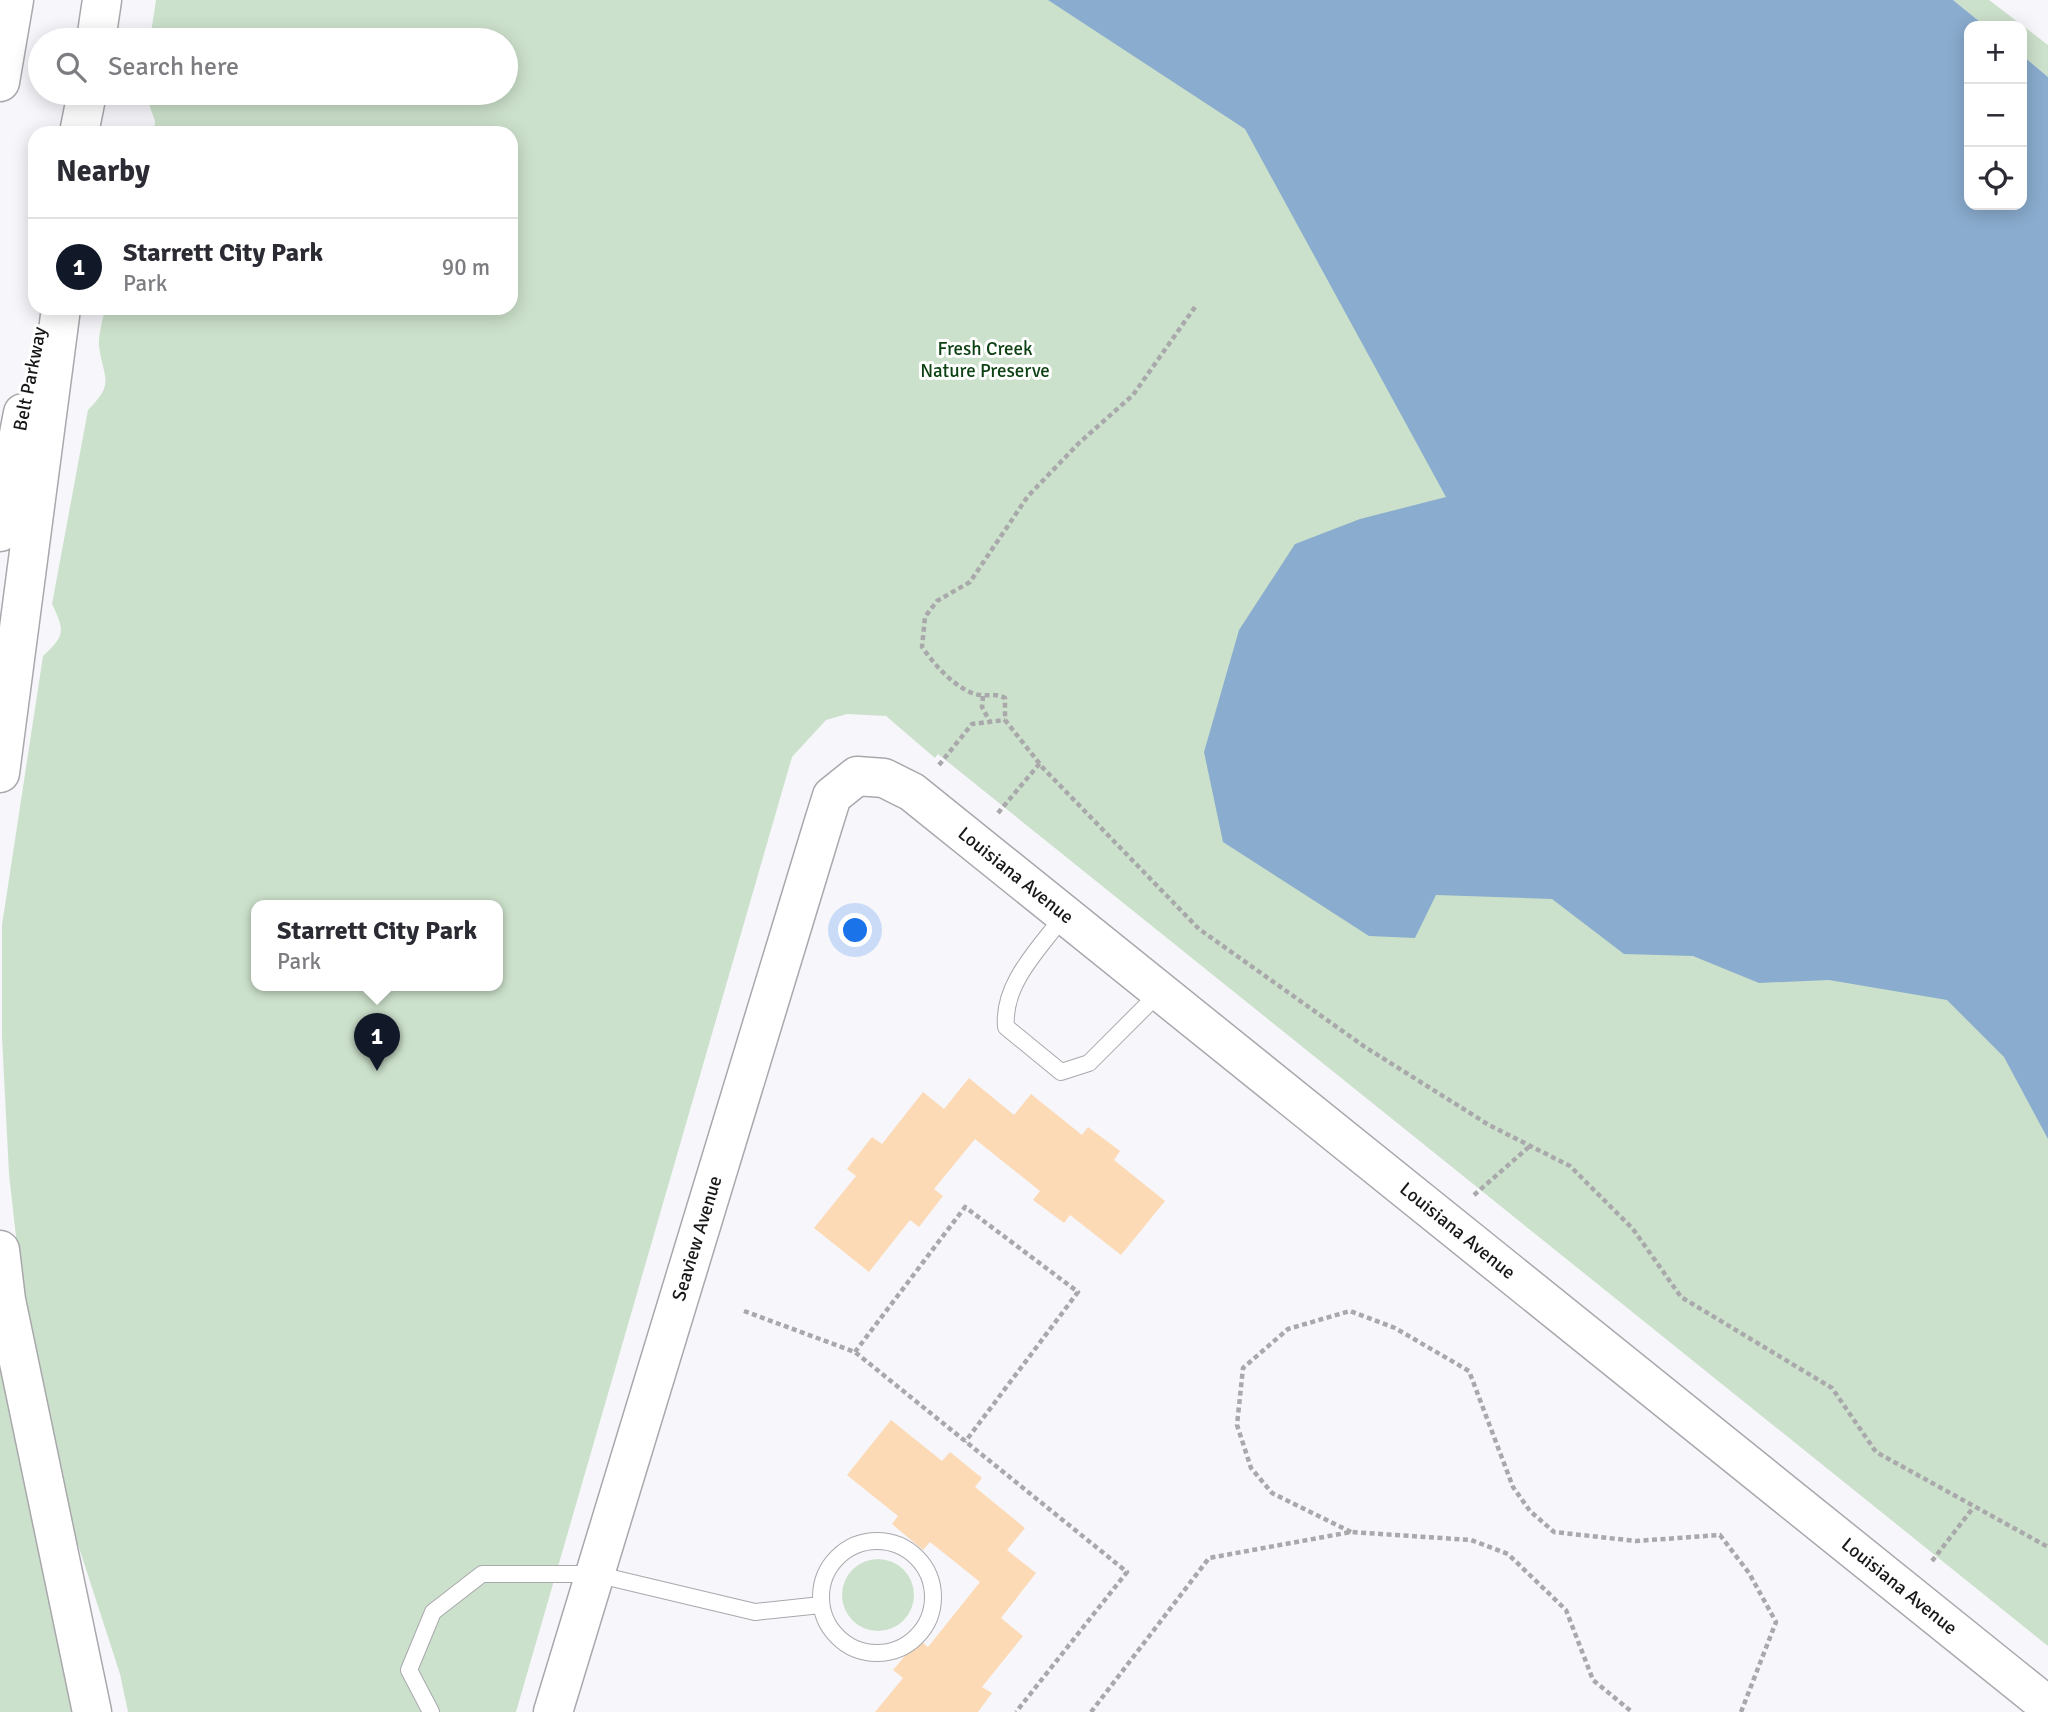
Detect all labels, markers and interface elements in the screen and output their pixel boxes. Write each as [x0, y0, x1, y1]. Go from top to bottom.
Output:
map controls [1964, 21, 2027, 210]
button: + [1964, 21, 2027, 84]
search box [28, 28, 518, 105]
icon: search [52, 48, 90, 86]
text: Search here [108, 51, 239, 83]
button: − [1964, 84, 2027, 147]
button: locate [1964, 147, 2027, 210]
text: Nearby [56, 153, 150, 190]
text: Starrett City Park [123, 237, 323, 269]
text: 1 [73, 253, 85, 282]
text: 90 m [442, 253, 490, 282]
text: Park [123, 269, 167, 298]
street label: Belt Parkway [8, 325, 52, 433]
park label: Fresh Creek Nature Preserve [920, 337, 1050, 383]
street label: Louisiana Avenue [953, 822, 1078, 929]
popup [251, 900, 503, 991]
your location [838, 913, 872, 947]
text: Starrett City Park [277, 915, 477, 947]
text: Park [277, 947, 321, 976]
pin: 1 [354, 1013, 400, 1071]
street label: Seaview Avenue [667, 1173, 727, 1304]
street label: Louisiana Avenue [1395, 1177, 1520, 1285]
street label: Louisiana Avenue [1836, 1533, 1962, 1640]

